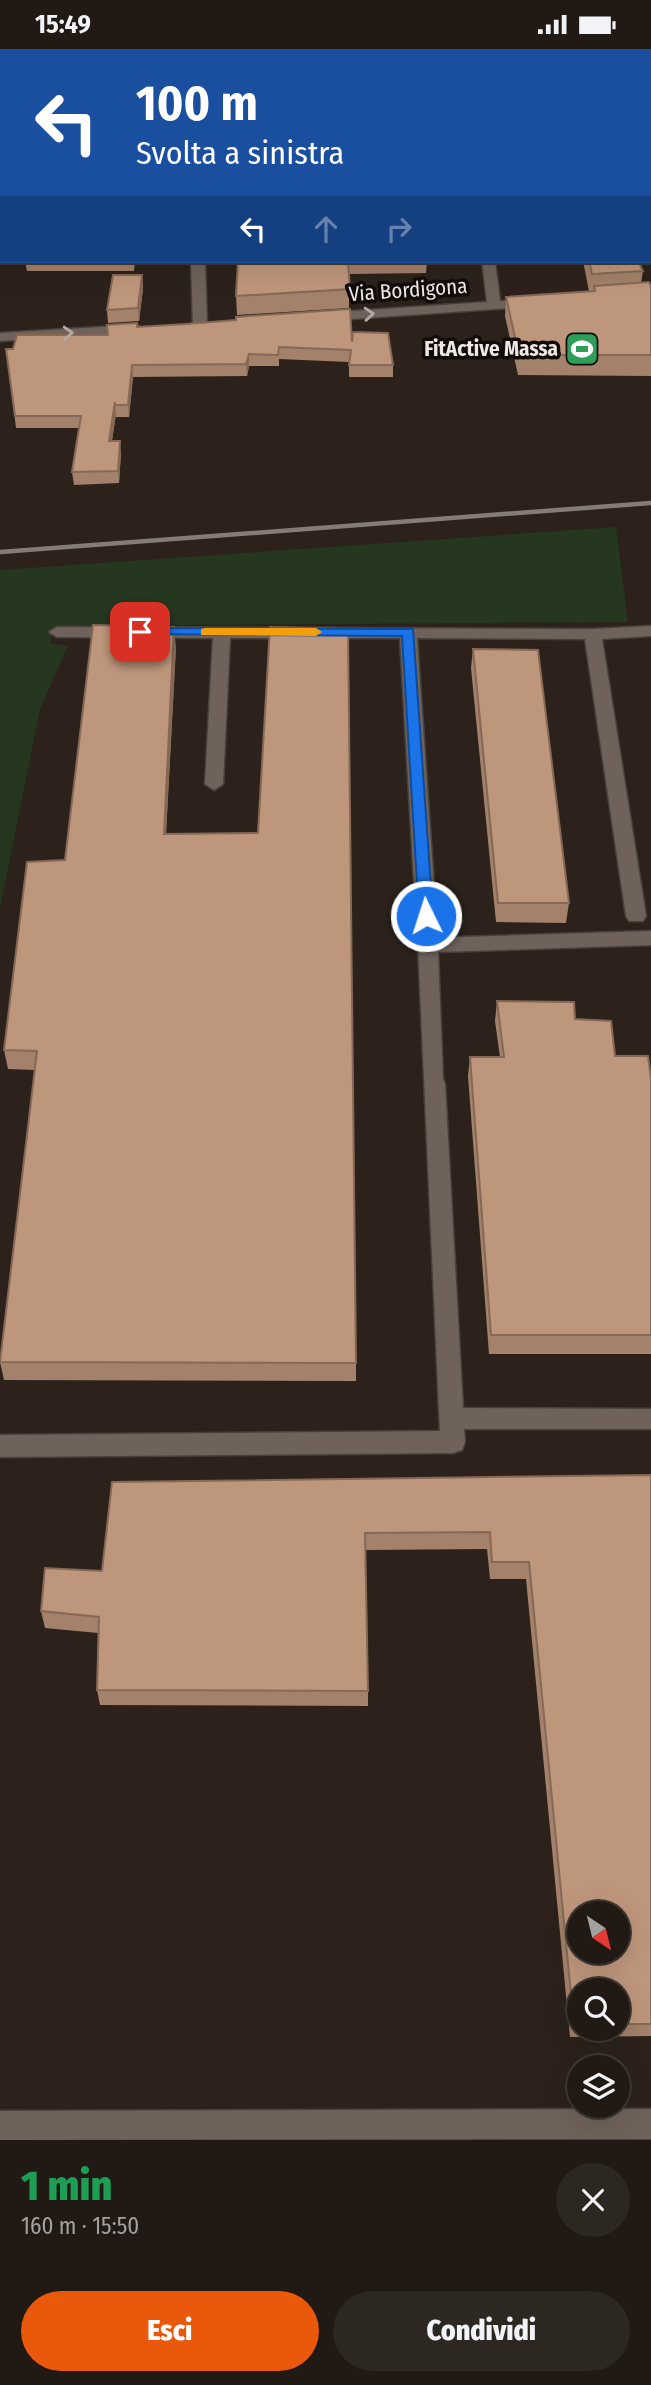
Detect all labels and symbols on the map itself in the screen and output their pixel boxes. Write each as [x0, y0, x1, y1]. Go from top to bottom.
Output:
street label: Via Bordigona [348, 273, 468, 307]
one-way arrow [363, 307, 374, 322]
one-way arrow [63, 326, 74, 341]
sports icon: FitActive Massa [563, 330, 601, 368]
place label: FitActive Massa [424, 336, 558, 362]
pin [110, 602, 170, 662]
position arrow [389, 879, 463, 953]
north arrow [567, 1901, 630, 1963]

